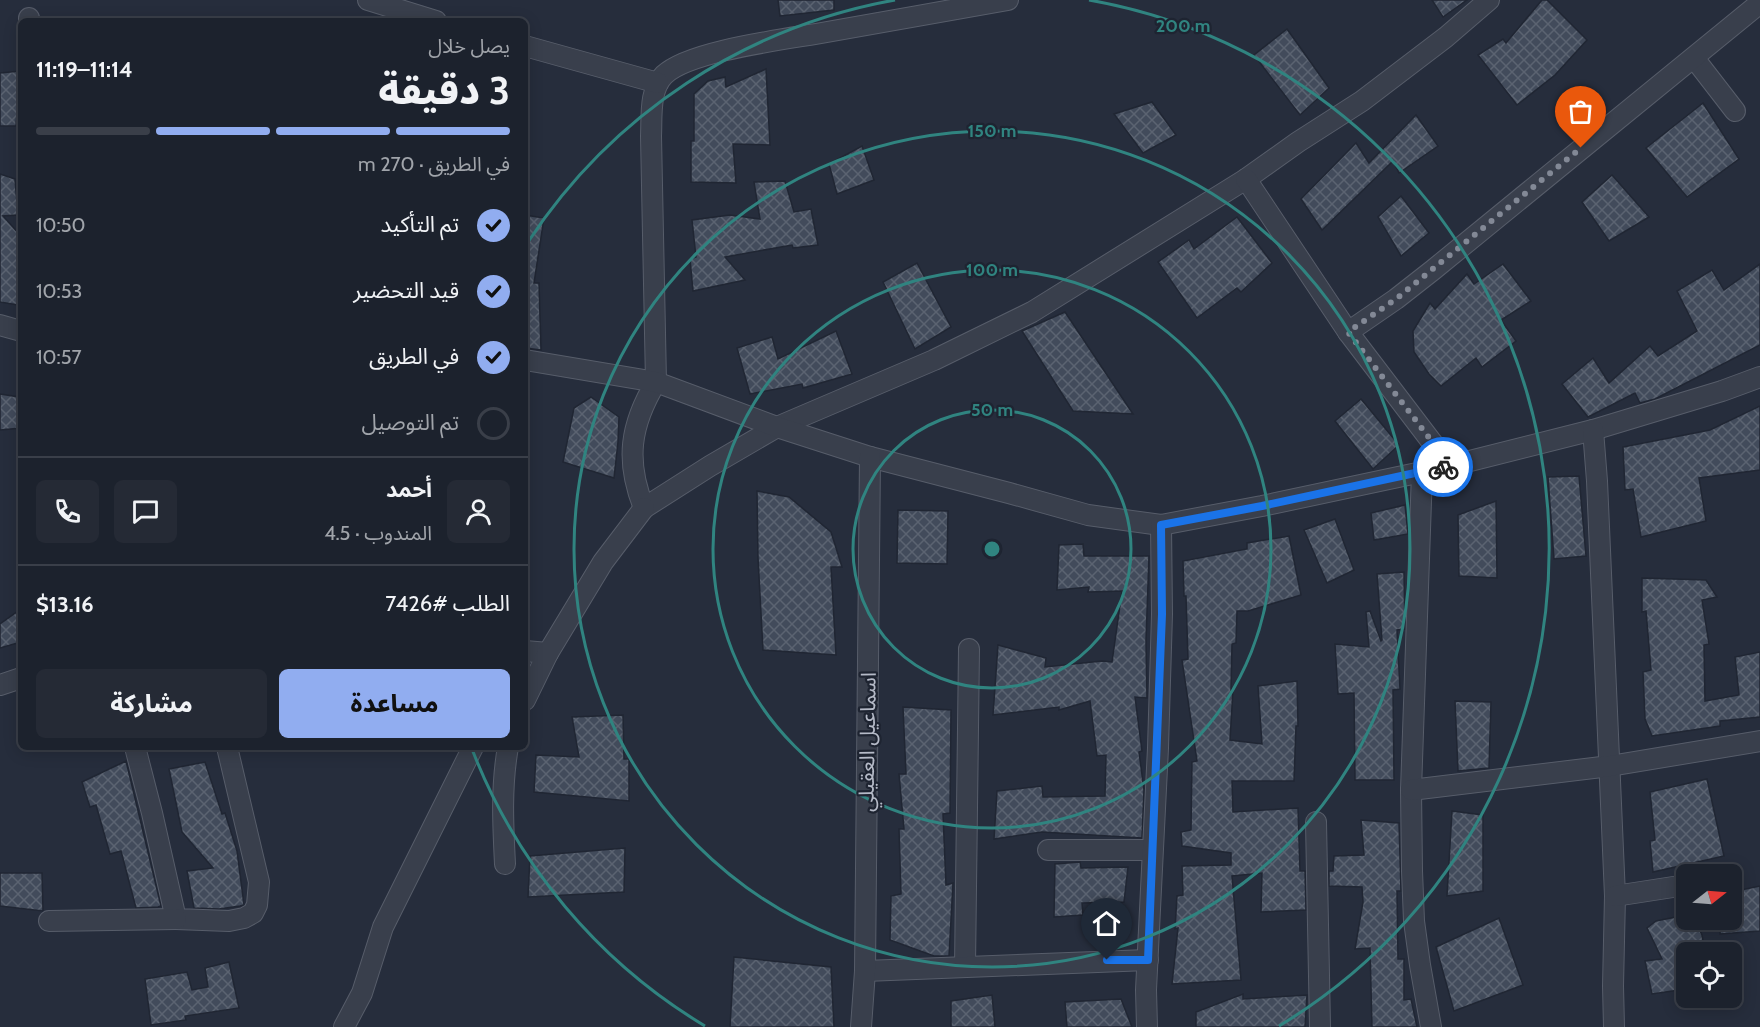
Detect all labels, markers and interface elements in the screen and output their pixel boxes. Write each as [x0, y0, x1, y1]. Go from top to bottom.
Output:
text: 200 m [1156, 15, 1210, 37]
text: يصل خلال [428, 34, 510, 58]
text: 11:14–11:19 [36, 56, 133, 83]
text: 3 دقيقة [378, 66, 510, 114]
pin [1555, 86, 1606, 148]
icon: bag [1564, 95, 1597, 128]
text: 150 m [968, 120, 1016, 142]
text: في الطريق · 270 m [358, 152, 510, 176]
icon: check [477, 209, 510, 242]
text: تم التأكيد [381, 211, 459, 238]
text: 10:50 [36, 213, 85, 237]
text: 100 m [966, 259, 1018, 281]
icon: check [477, 275, 510, 308]
text: قيد التحضير [353, 277, 459, 304]
text: 10:53 [36, 279, 82, 303]
icon: check [477, 341, 510, 374]
text: في الطريق [369, 343, 459, 370]
text: 10:57 [36, 345, 82, 369]
text: 50 m [971, 399, 1013, 421]
text: تم التوصيل [361, 409, 459, 436]
courier [1413, 437, 1473, 497]
icon: bike [1427, 451, 1460, 484]
text: أحمد [386, 476, 432, 503]
button: phone [36, 480, 99, 543]
button: chat [114, 480, 177, 543]
button: person [447, 480, 510, 543]
text: المندوب · 4.5 [324, 521, 432, 545]
centre of rings [982, 539, 1002, 559]
text: الطلب #7426 [385, 590, 510, 617]
text: $13.16 [36, 591, 94, 618]
button: مشاركة [36, 669, 267, 738]
button: مساعدة [279, 669, 510, 738]
street label: اسماعيل العقيلي [853, 672, 885, 812]
north arrow [1676, 864, 1742, 930]
map controls [1676, 864, 1742, 1008]
pin [1081, 898, 1132, 960]
icon: home [1090, 907, 1123, 940]
button: locate [1676, 942, 1742, 1008]

